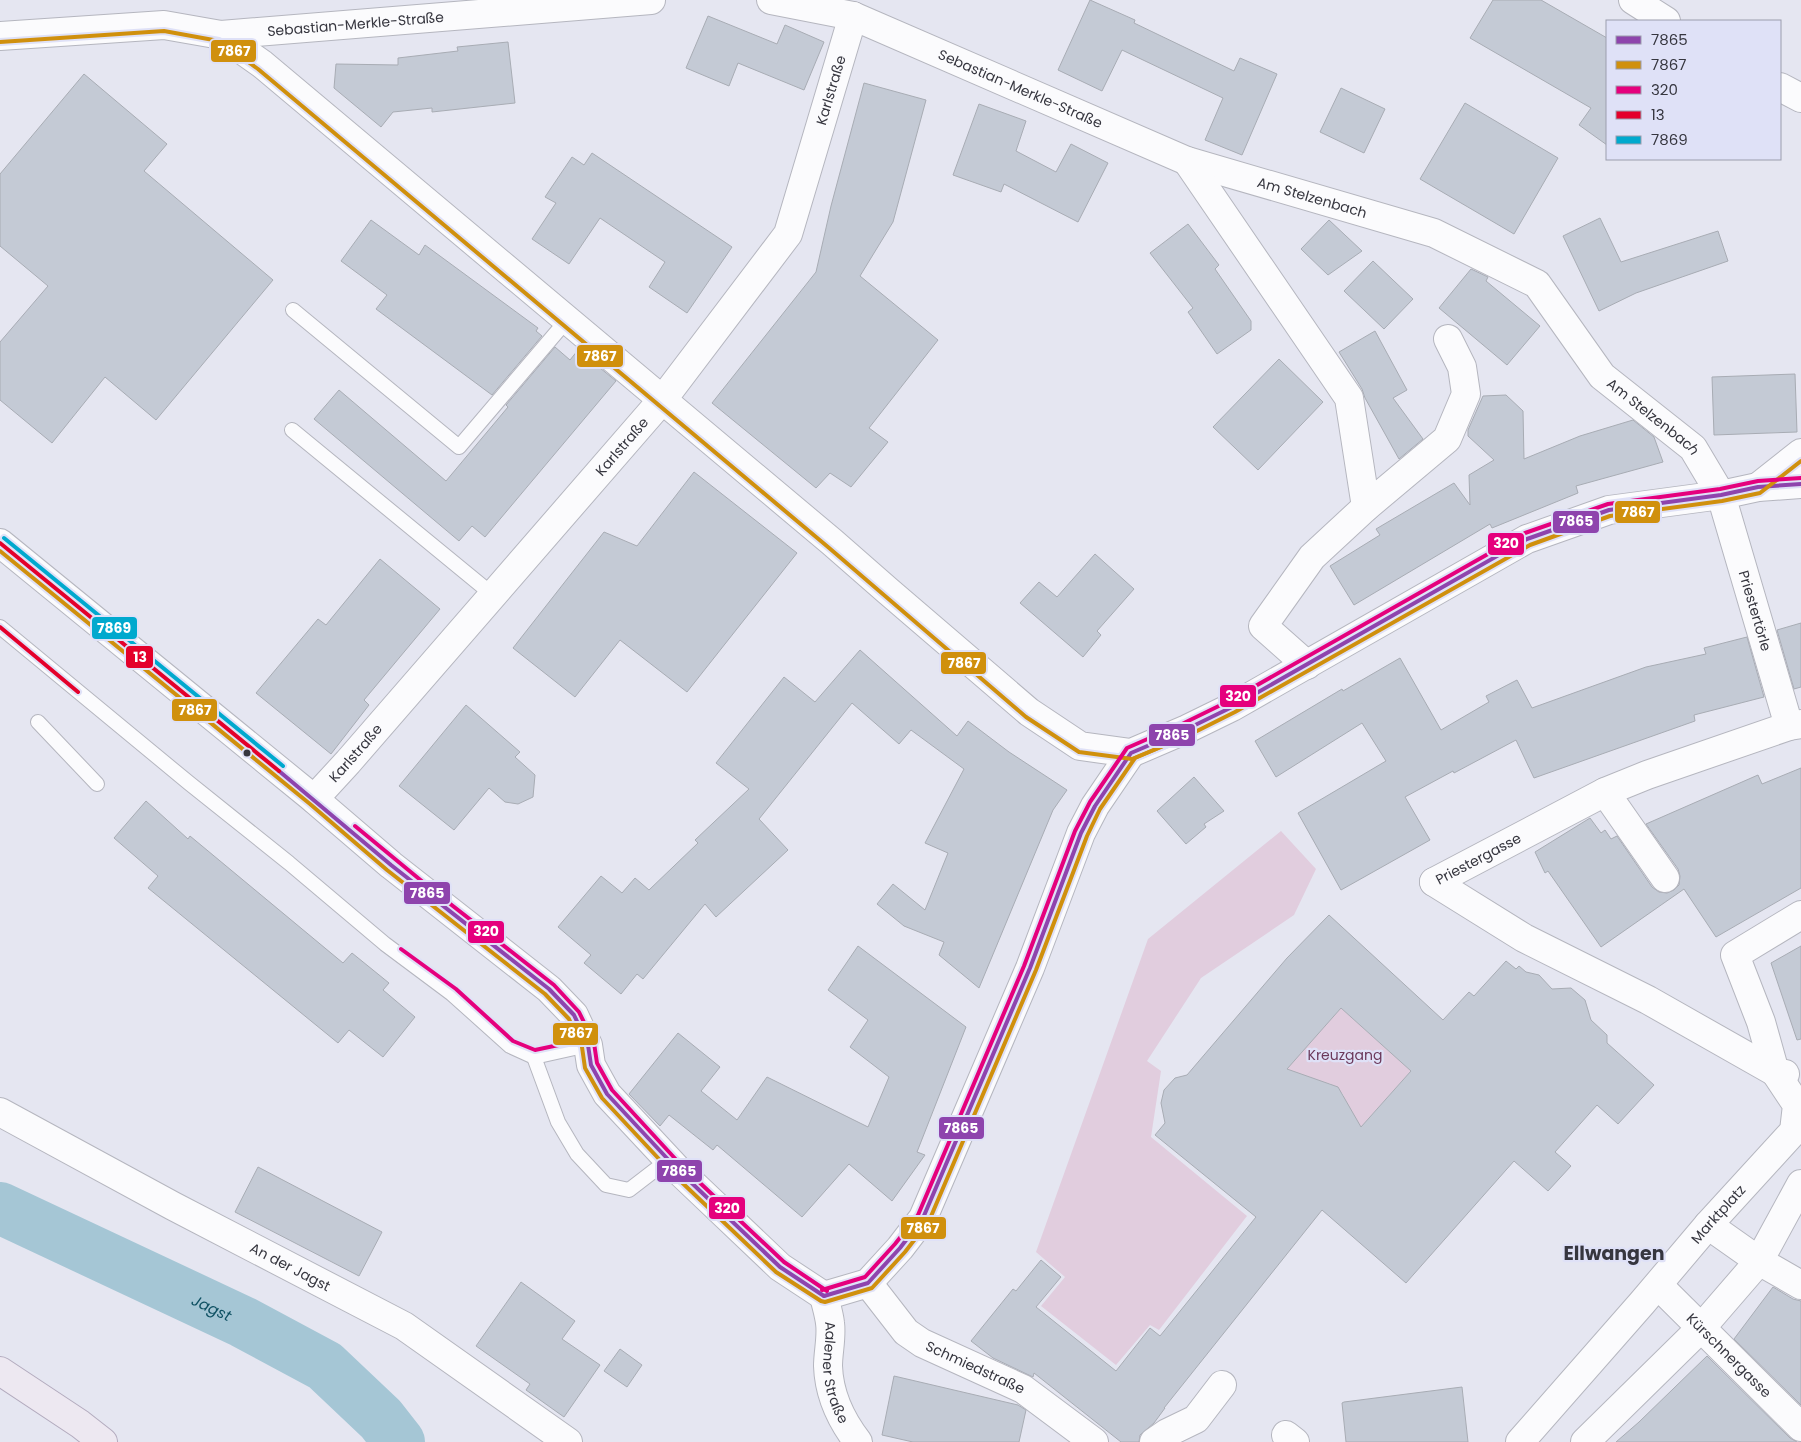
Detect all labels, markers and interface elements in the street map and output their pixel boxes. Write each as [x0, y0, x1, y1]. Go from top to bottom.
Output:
street label: Sebastian-Merkle-Straße [266, 7, 445, 41]
legend [1606, 20, 1781, 160]
text: 7865 [1651, 29, 1688, 50]
line badge: 7867 [210, 39, 257, 63]
text: 7867 [218, 41, 251, 61]
street label: Sebastian-Merkle-Straße [935, 44, 1106, 133]
street label: Karlstraße [811, 53, 851, 127]
text: 7867 [1651, 54, 1686, 75]
text: 320 [1651, 79, 1678, 100]
text: 13 [1651, 104, 1665, 125]
text: 7869 [1651, 129, 1688, 150]
street label: Am Stelzenbach [1255, 172, 1369, 223]
line badge: 7867 [576, 344, 624, 368]
text: 7867 [584, 346, 617, 366]
street label: Am Stelzenbach [1603, 374, 1705, 458]
street label: Karlstraße [591, 413, 653, 480]
line badge: 7867 [1614, 500, 1661, 524]
text: 7867 [1622, 502, 1655, 522]
line badge: 7865 [1552, 510, 1600, 534]
text: 7865 [1559, 511, 1593, 531]
line badge: 320 [1487, 532, 1525, 556]
text: 320 [1493, 533, 1519, 553]
street label: Priestertörle [1734, 568, 1777, 654]
line badge: 7869 [91, 616, 138, 640]
text: 7869 [97, 618, 131, 638]
line badge: 13 [125, 645, 154, 669]
text: 13 [133, 647, 147, 667]
line badge: 7867 [940, 651, 987, 675]
text: 7867 [948, 653, 981, 673]
line badge: 320 [1219, 684, 1257, 708]
text: 320 [1225, 686, 1251, 706]
line badge: 7867 [171, 698, 218, 722]
text: 7867 [179, 700, 212, 720]
street label: Karlstraße [324, 719, 387, 787]
line badge: 7865 [1148, 723, 1196, 747]
text: 7865 [1155, 725, 1189, 745]
unlabelled marker [242, 748, 252, 758]
street label: Priestergasse [1432, 828, 1525, 889]
line badge: 7865 [403, 881, 451, 905]
text: 7865 [410, 883, 444, 903]
line badge: 320 [467, 920, 505, 944]
text: 320 [473, 921, 499, 941]
line badge: 7867 [552, 1022, 599, 1046]
text: 7867 [560, 1023, 593, 1043]
park label: Kreuzgang [1308, 1045, 1382, 1065]
line badge: 7865 [938, 1116, 985, 1140]
text: 7865 [944, 1118, 978, 1138]
line badge: 7865 [656, 1159, 703, 1183]
text: 7865 [662, 1161, 696, 1181]
street label: Marktplatz [1686, 1180, 1750, 1248]
line badge: 320 [708, 1196, 746, 1220]
text: 320 [714, 1198, 740, 1218]
line badge: 7867 [900, 1216, 947, 1240]
text: 7867 [907, 1218, 940, 1238]
street label: An der Jagst [247, 1238, 334, 1296]
district label: Ellwangen [1563, 1240, 1665, 1267]
water label: Jagst [189, 1289, 236, 1326]
street label: Kürschnergasse [1682, 1309, 1776, 1402]
street label: Aalener Straße [818, 1321, 854, 1427]
street label: Schmiedstraße [922, 1336, 1028, 1399]

